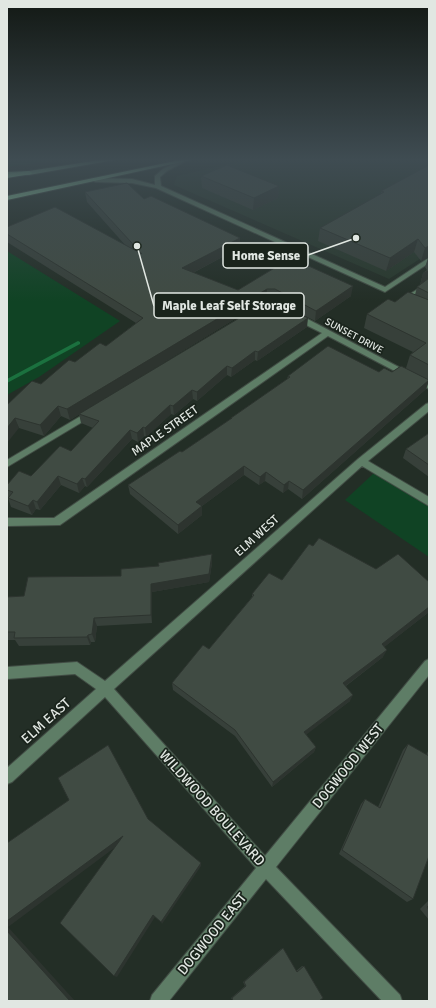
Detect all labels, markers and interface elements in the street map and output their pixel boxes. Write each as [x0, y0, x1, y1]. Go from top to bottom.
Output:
callout: Home Sense [223, 243, 308, 268]
text: Home Sense [232, 248, 301, 264]
callout: Maple Leaf Self Storage [154, 293, 304, 318]
text: Maple Leaf Self Storage [162, 298, 297, 314]
street label: SUNSET DRIVE [323, 316, 385, 357]
street label: MAPLE STREET [129, 402, 201, 460]
street label: ELM WEST [232, 512, 282, 560]
street label: ELM EAST [18, 694, 74, 747]
street label: DOGWOOD WEST [309, 720, 387, 812]
street label: WILDWOOD BOULEVARD [155, 747, 269, 869]
street label: DOGWOOD EAST [174, 890, 250, 978]

